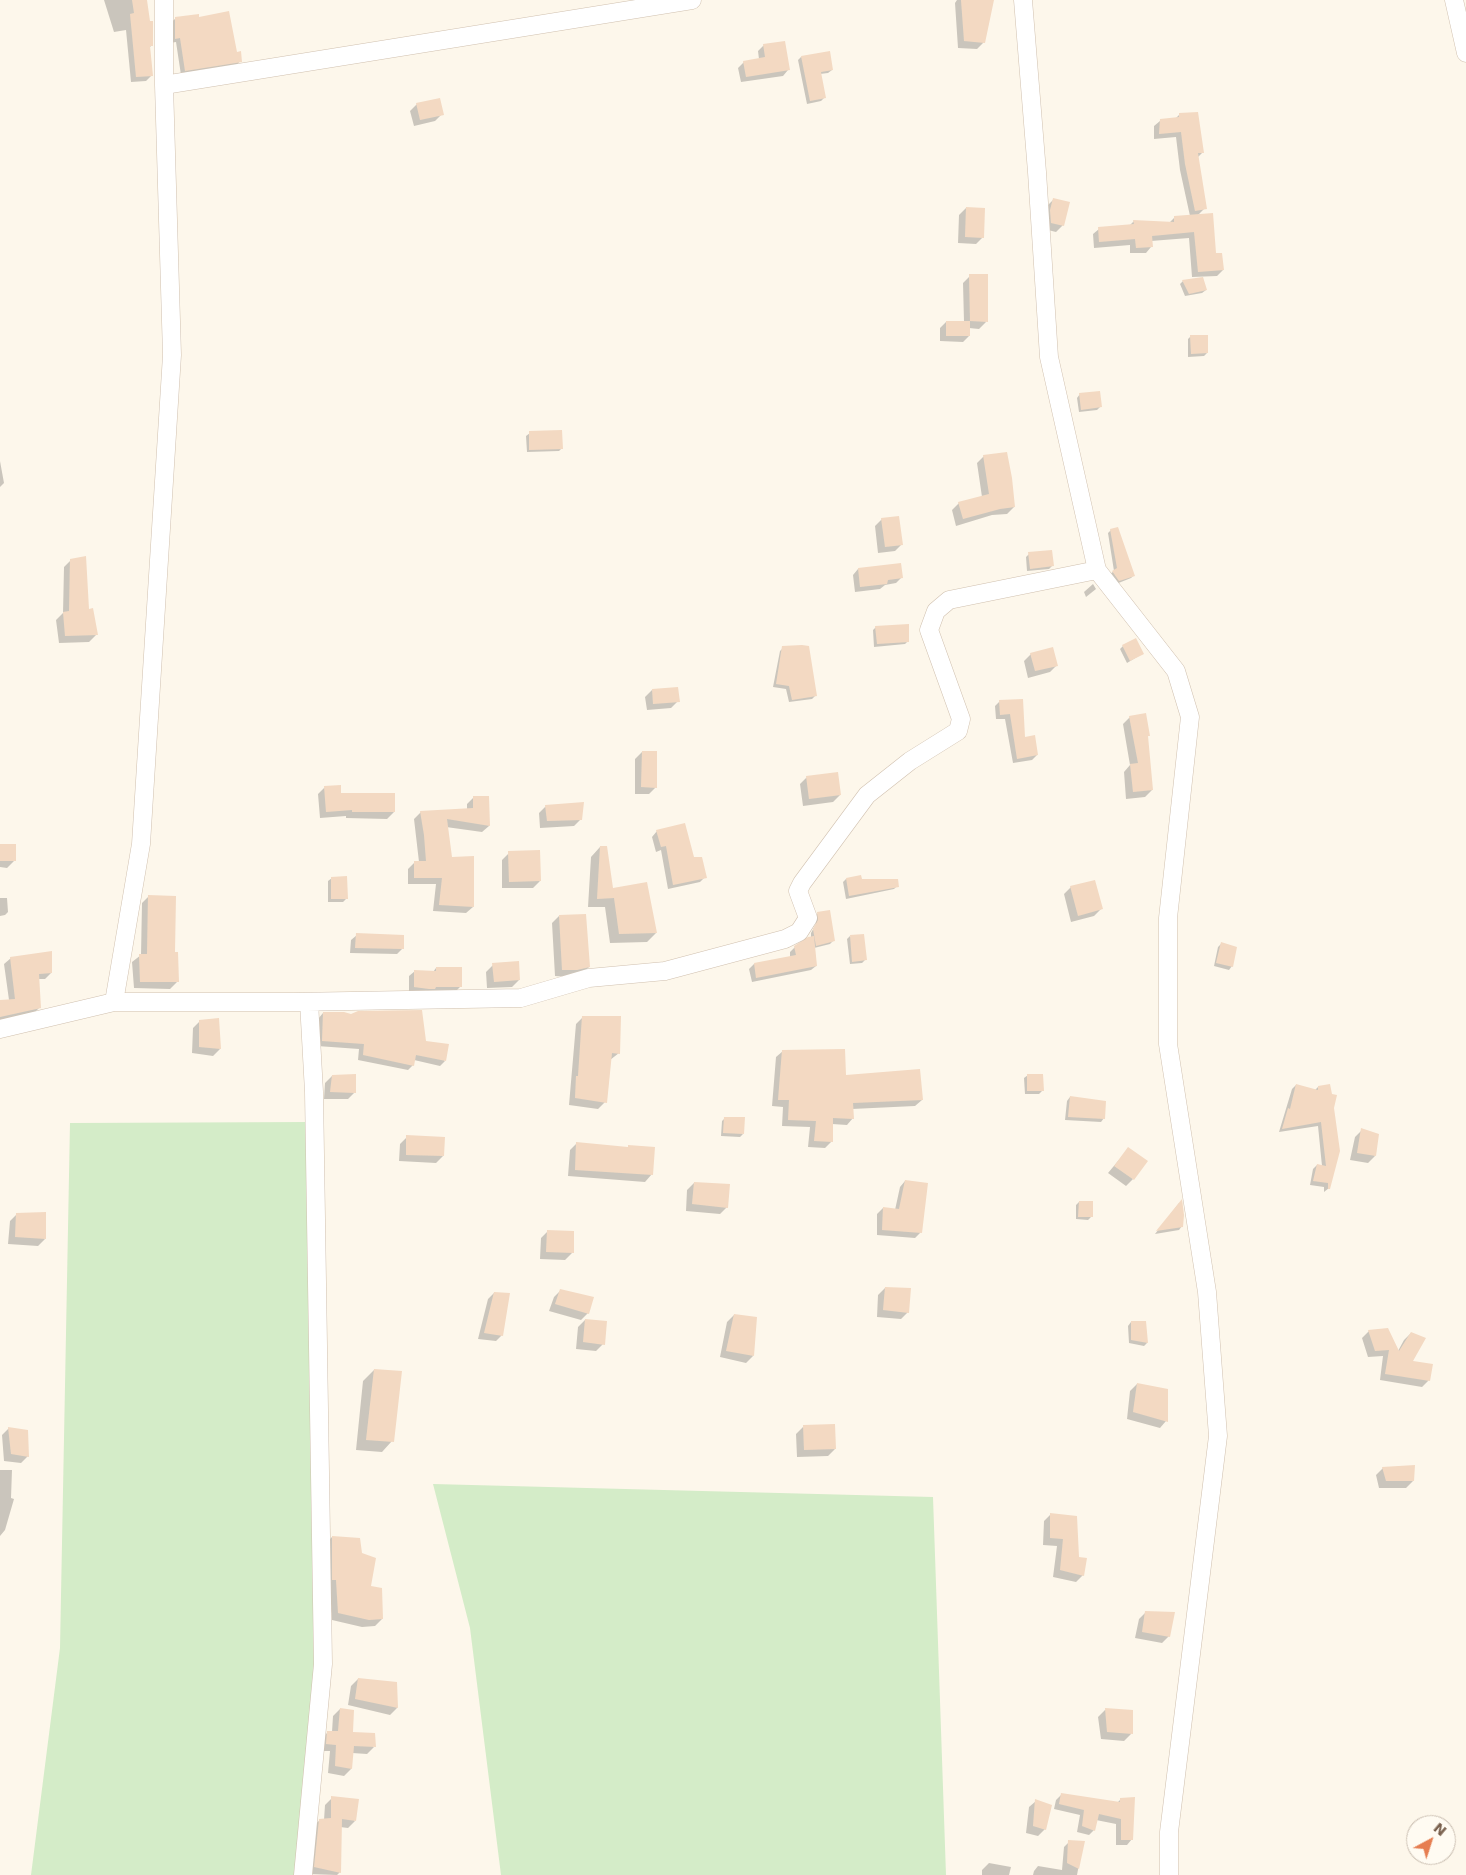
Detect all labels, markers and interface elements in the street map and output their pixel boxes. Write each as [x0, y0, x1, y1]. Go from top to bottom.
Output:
north arrow [1406, 1815, 1456, 1865]
text: N [1430, 1819, 1450, 1839]

